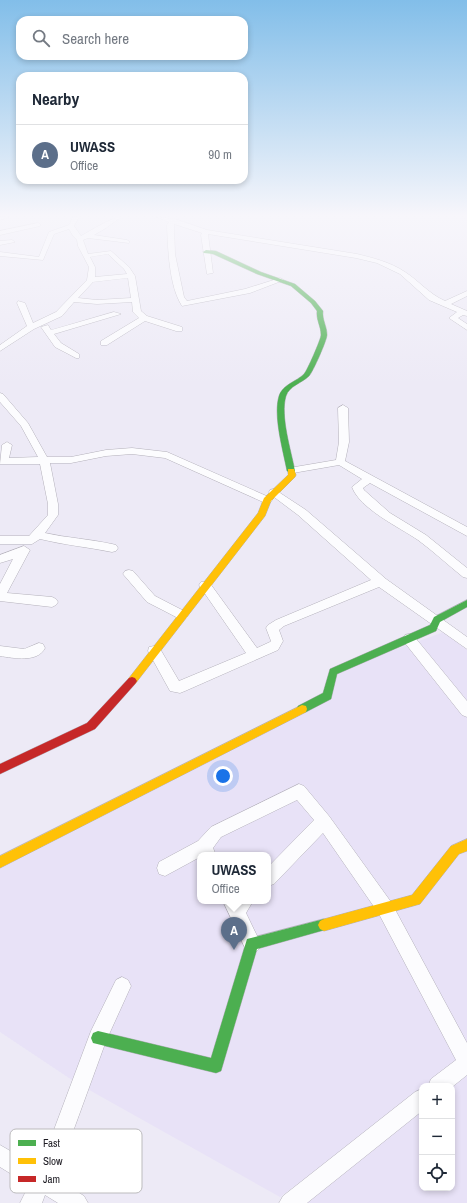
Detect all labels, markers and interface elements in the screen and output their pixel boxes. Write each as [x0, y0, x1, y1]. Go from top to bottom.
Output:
search box [16, 16, 248, 60]
icon: search [30, 27, 52, 49]
text: Search here [62, 28, 129, 49]
text: Nearby [32, 87, 79, 110]
text: UWASS [70, 136, 115, 157]
text: A [41, 146, 49, 163]
text: 90 m [208, 146, 232, 163]
text: Office [70, 157, 98, 174]
your location [213, 766, 233, 786]
popup [197, 852, 271, 904]
text: UWASS [211, 859, 257, 880]
text: Office [211, 880, 240, 897]
pin: A [221, 917, 247, 950]
map controls [419, 1083, 455, 1191]
button: + [419, 1083, 455, 1119]
button: − [419, 1119, 455, 1155]
legend [10, 1129, 142, 1193]
text: Fast [43, 1136, 61, 1150]
text: Slow [43, 1154, 63, 1168]
button: locate [419, 1155, 455, 1191]
text: Jam [43, 1172, 60, 1186]

